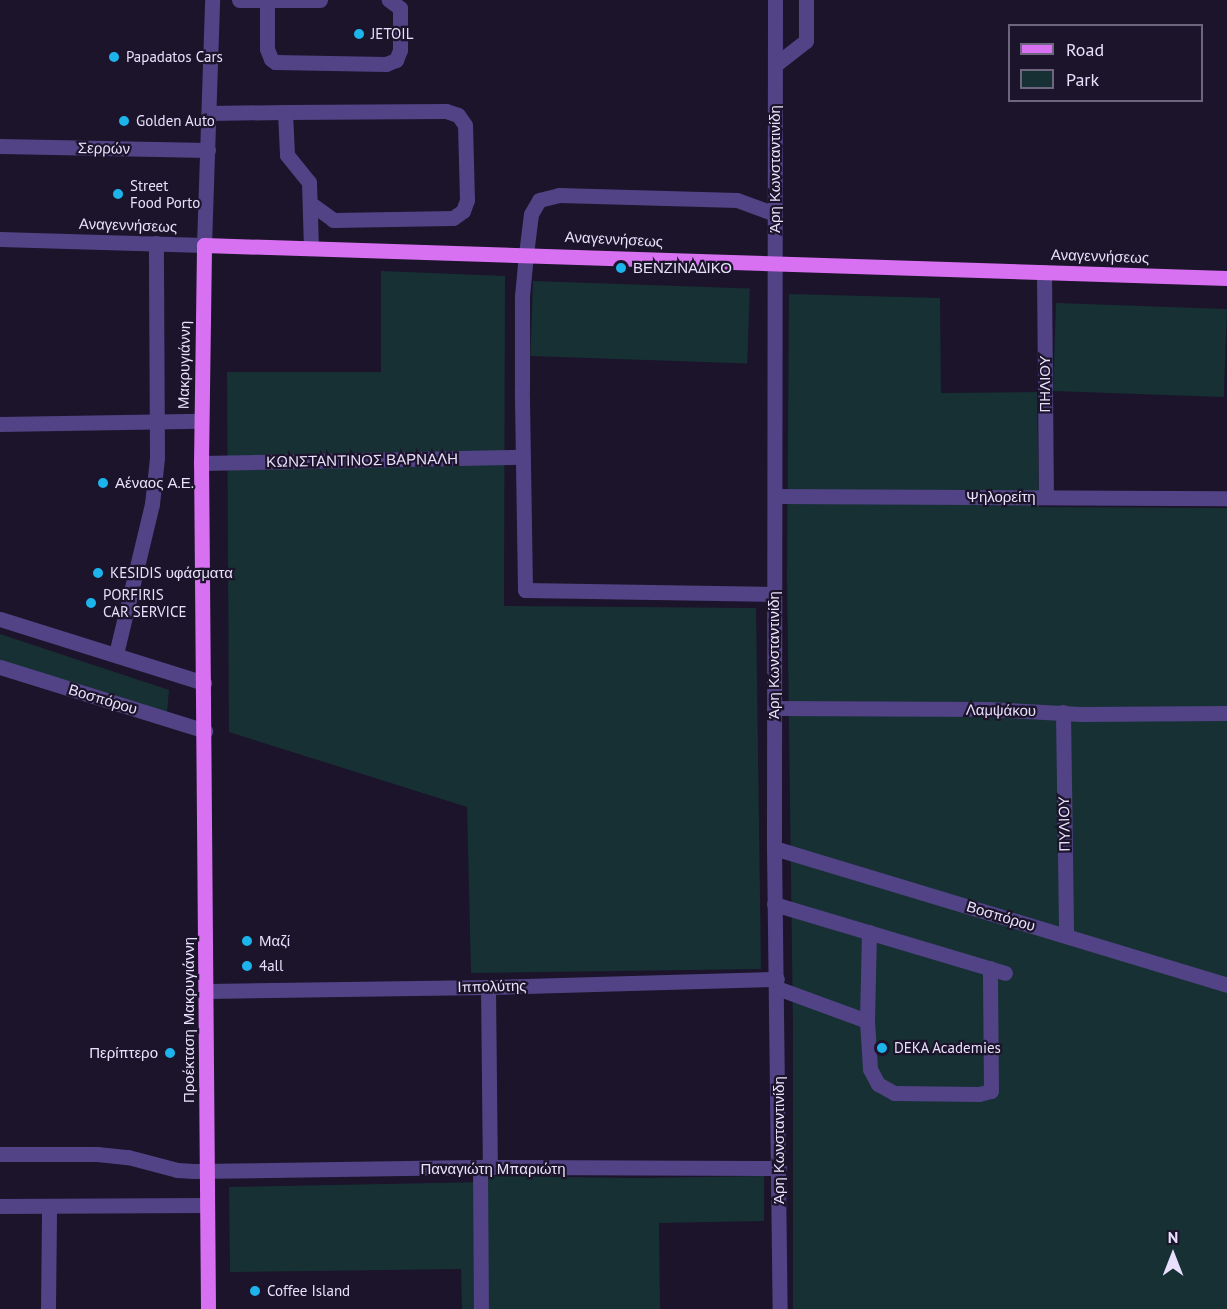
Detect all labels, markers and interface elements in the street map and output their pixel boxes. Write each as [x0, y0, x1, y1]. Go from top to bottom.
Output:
legend [1008, 24, 1203, 102]
place label: JETOIL [371, 25, 413, 43]
marker: JETOIL [352, 27, 366, 41]
text: Road [1066, 38, 1104, 61]
place label: Papadatos Cars [126, 48, 223, 66]
marker: Papadatos Cars [107, 50, 121, 64]
text: Park [1066, 68, 1099, 91]
street label: Άρη Κωνσταντινίδη [766, 105, 784, 233]
place label: Golden Auto [136, 112, 215, 130]
marker: Golden Auto [117, 114, 131, 128]
street label: Σερρών [78, 139, 130, 157]
place label: Street Food Porto [130, 176, 200, 211]
marker: Street Food Porto [111, 187, 125, 201]
street label: Αναγεννήσεως [79, 214, 177, 236]
street label: Αναγεννήσεως [564, 227, 664, 251]
street label: Αναγεννήσεως [1051, 245, 1149, 267]
place label: ΒΕΝΖΙΝΑΔΙΚΟ [633, 259, 732, 277]
marker: ΒΕΝΖΙΝΑΔΙΚΟ [614, 261, 628, 275]
street label: Μακρυγιάννη [174, 321, 194, 409]
street label: ΠΗΛΙΟΥ [1036, 355, 1054, 413]
street label: ΚΩΝΣΤΑΝΤΙΝΟΣ ΒΑΡΝΑΛΗ [266, 449, 458, 471]
place label: Αέναος Α.Ε. [115, 474, 194, 492]
marker: Αέναος Α.Ε. [96, 476, 110, 490]
street label: Ψηλορείτη [966, 488, 1036, 506]
place label: KESIDIS υφάσματα [110, 564, 233, 582]
marker: KESIDIS υφάσματα [91, 566, 105, 580]
place label: PORFIRIS CAR SERVICE [103, 585, 187, 620]
street label: Άρη Κωνσταντινίδη [765, 591, 783, 719]
marker: PORFIRIS CAR SERVICE [84, 596, 98, 610]
street label: Βοσπόρου [66, 680, 140, 718]
street label: Λαμψάκου [966, 700, 1036, 720]
street label: ΠΥΛΙΟΥ [1055, 796, 1073, 852]
street label: Βοσπόρου [964, 897, 1038, 935]
place label: Μαζί [259, 932, 290, 950]
marker: Μαζί [240, 934, 254, 948]
street label: Προέκταση Μακρυγιάννη [180, 937, 198, 1103]
place label: 4all [259, 957, 283, 975]
marker: 4all [240, 959, 254, 973]
street label: Ιππολύτης [457, 976, 527, 996]
place label: DEKA Academies [894, 1039, 1002, 1057]
marker: DEKA Academies [875, 1041, 889, 1055]
place label: Περίπτερο [89, 1044, 158, 1062]
marker: Περίπτερο [163, 1046, 177, 1060]
street label: Άρη Κωνσταντινίδη [770, 1076, 788, 1204]
street label: Παναγιώτη Μπαριώτη [420, 1160, 566, 1178]
north arrow [1143, 1225, 1203, 1285]
text: N [1168, 1227, 1178, 1247]
place label: Coffee Island [267, 1282, 350, 1300]
marker: Coffee Island [248, 1284, 262, 1298]

